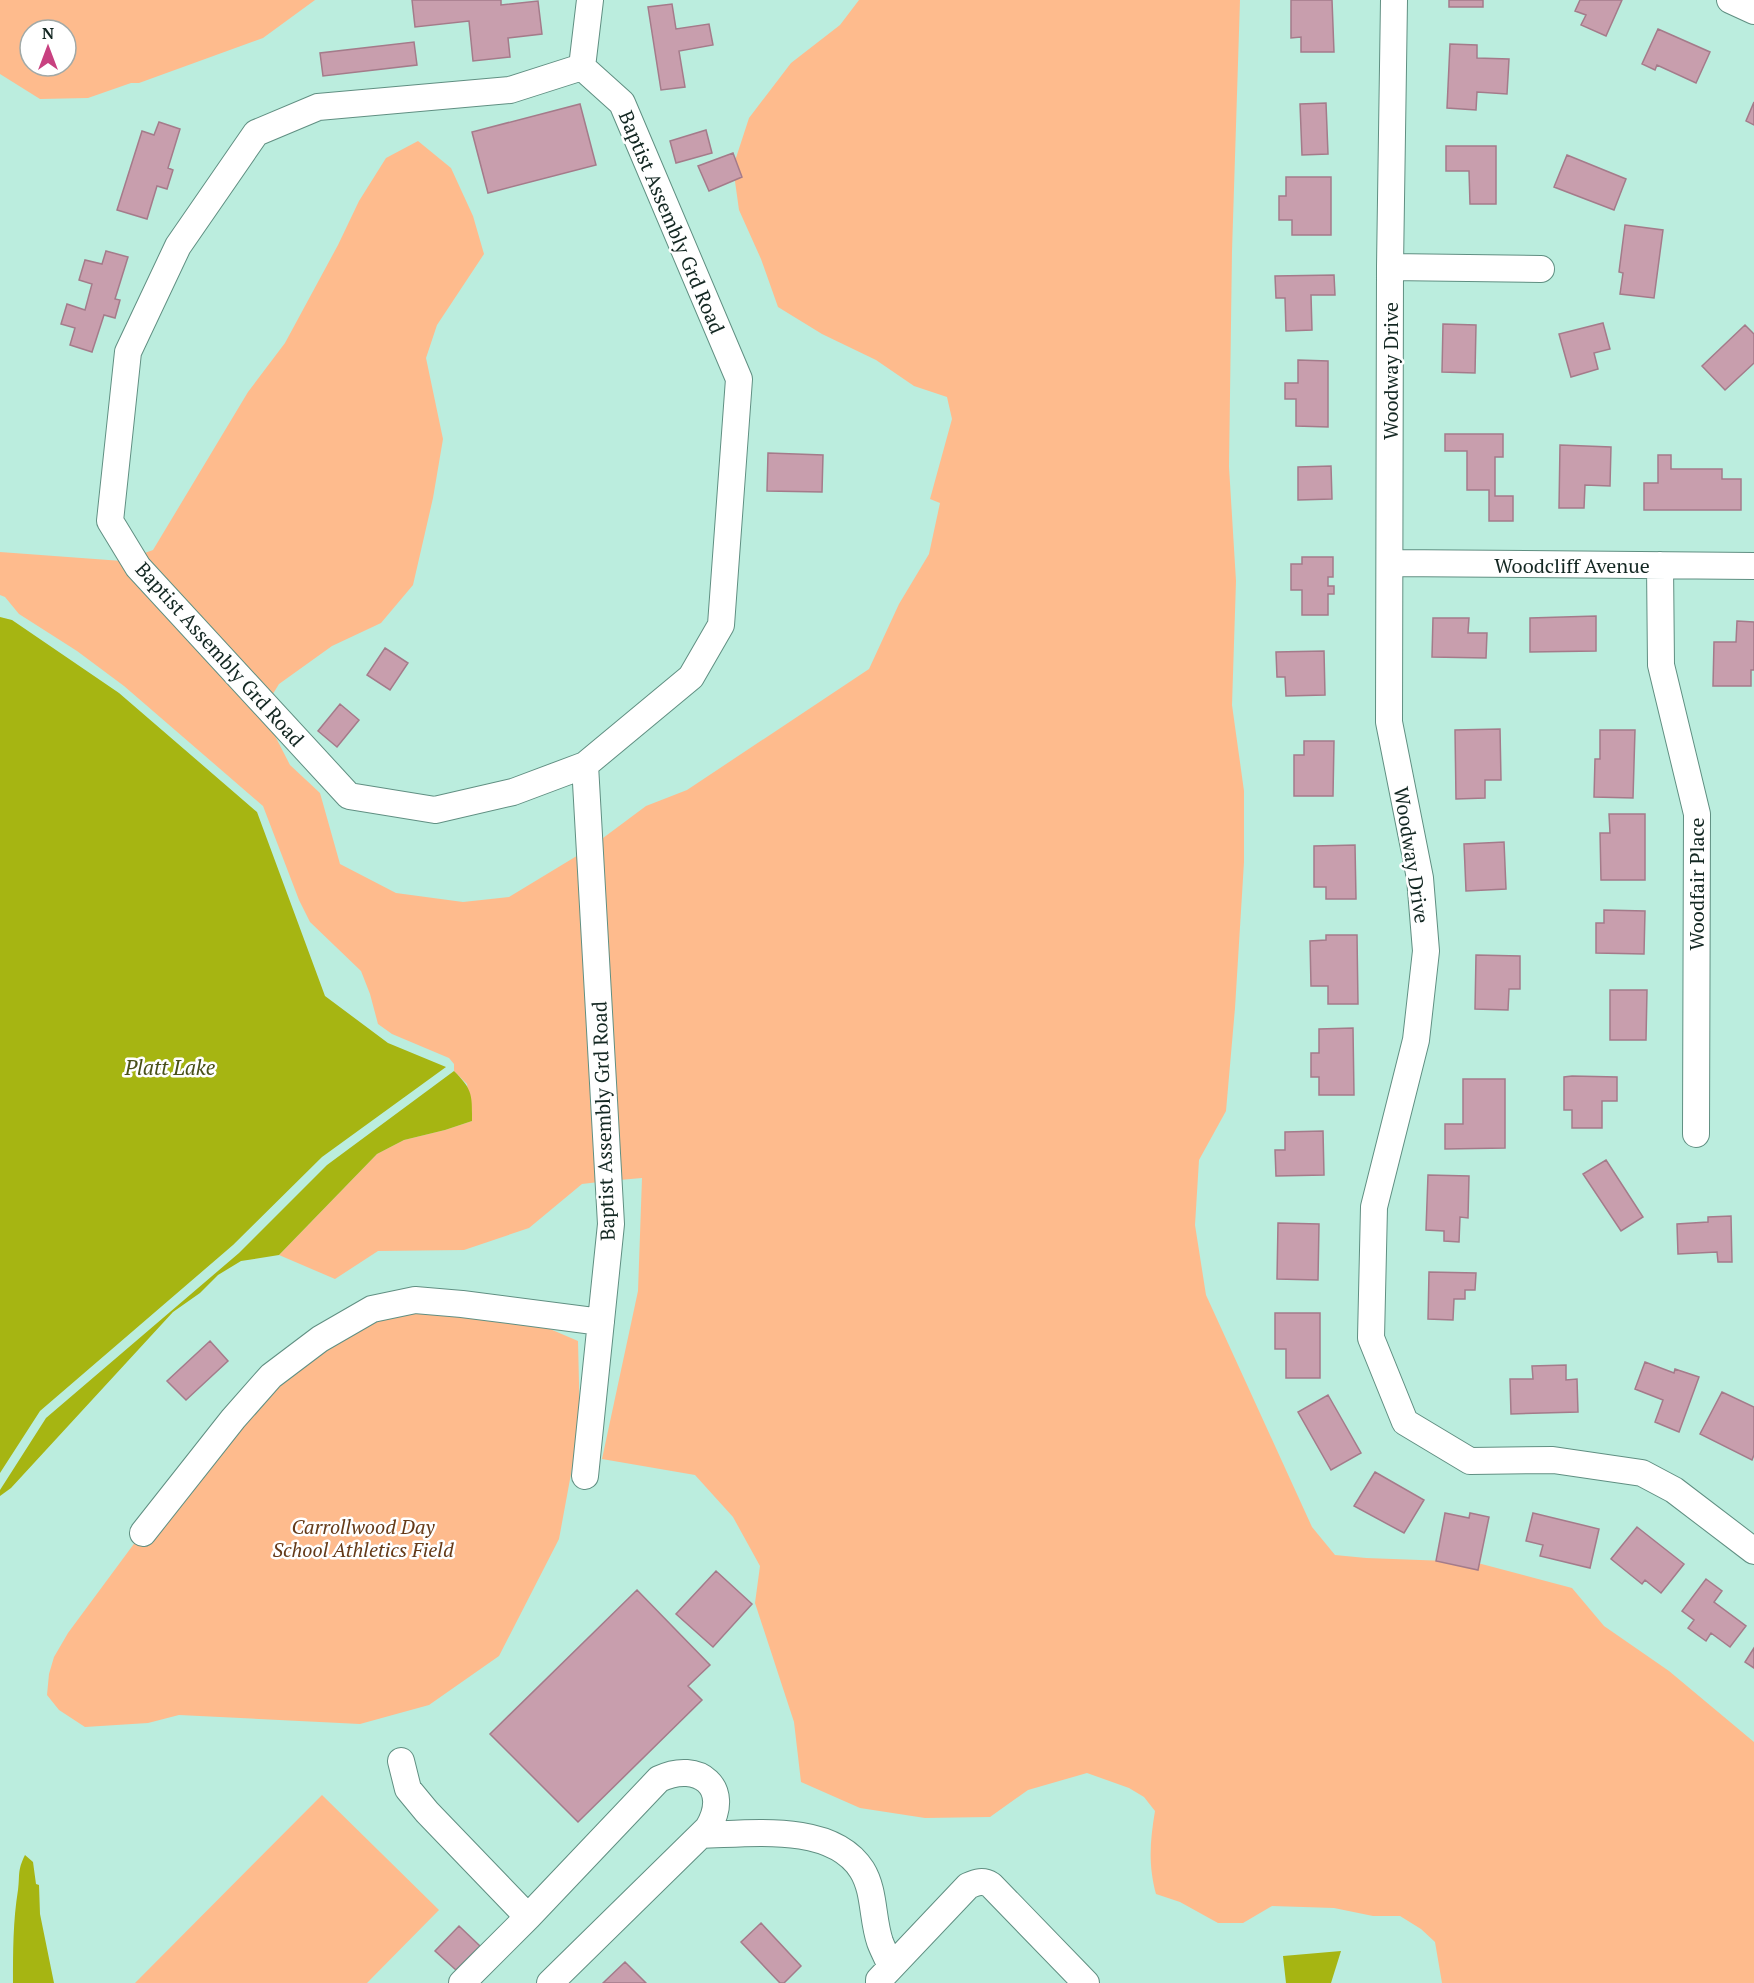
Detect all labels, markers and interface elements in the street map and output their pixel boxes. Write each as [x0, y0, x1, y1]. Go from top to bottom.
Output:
north arrow [18, 18, 78, 78]
text: N [42, 22, 54, 44]
street label: Baptist Assembly Grd Road [613, 106, 731, 338]
street label: Woodway Drive [1377, 302, 1404, 440]
street label: Woodcliff Avenue [1494, 552, 1650, 579]
street label: Baptist Assembly Grd Road [130, 556, 310, 752]
street label: Woodway Drive [1388, 785, 1436, 925]
street label: Woodfair Place [1683, 817, 1710, 951]
street label: Baptist Assembly Grd Road [585, 1001, 621, 1241]
water label: Platt Lake [124, 1053, 216, 1081]
park label: Carrollwood Day School Athletics Field [272, 1513, 454, 1563]

